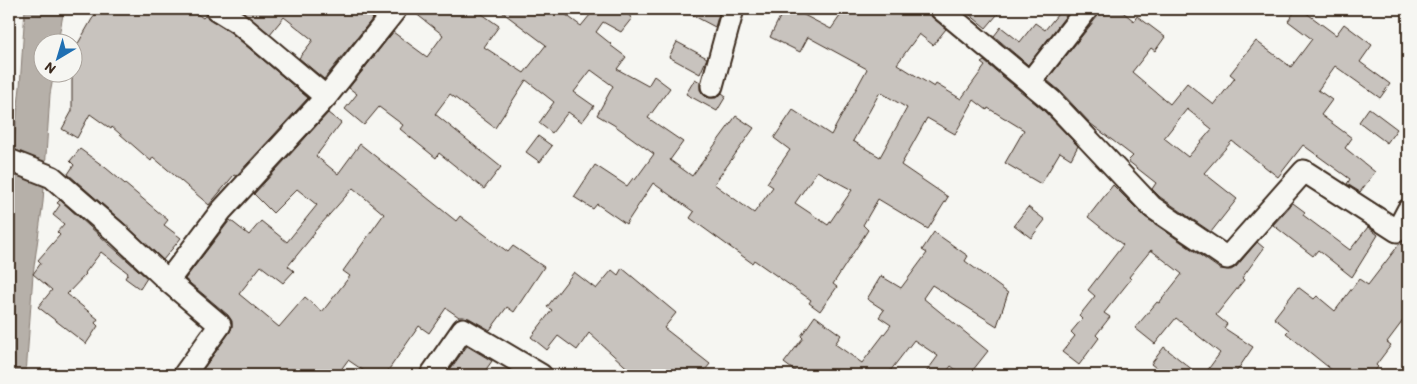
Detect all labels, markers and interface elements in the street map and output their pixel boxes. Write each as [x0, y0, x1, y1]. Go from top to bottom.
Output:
north arrow [32, 32, 82, 82]
text: N [41, 58, 59, 77]

